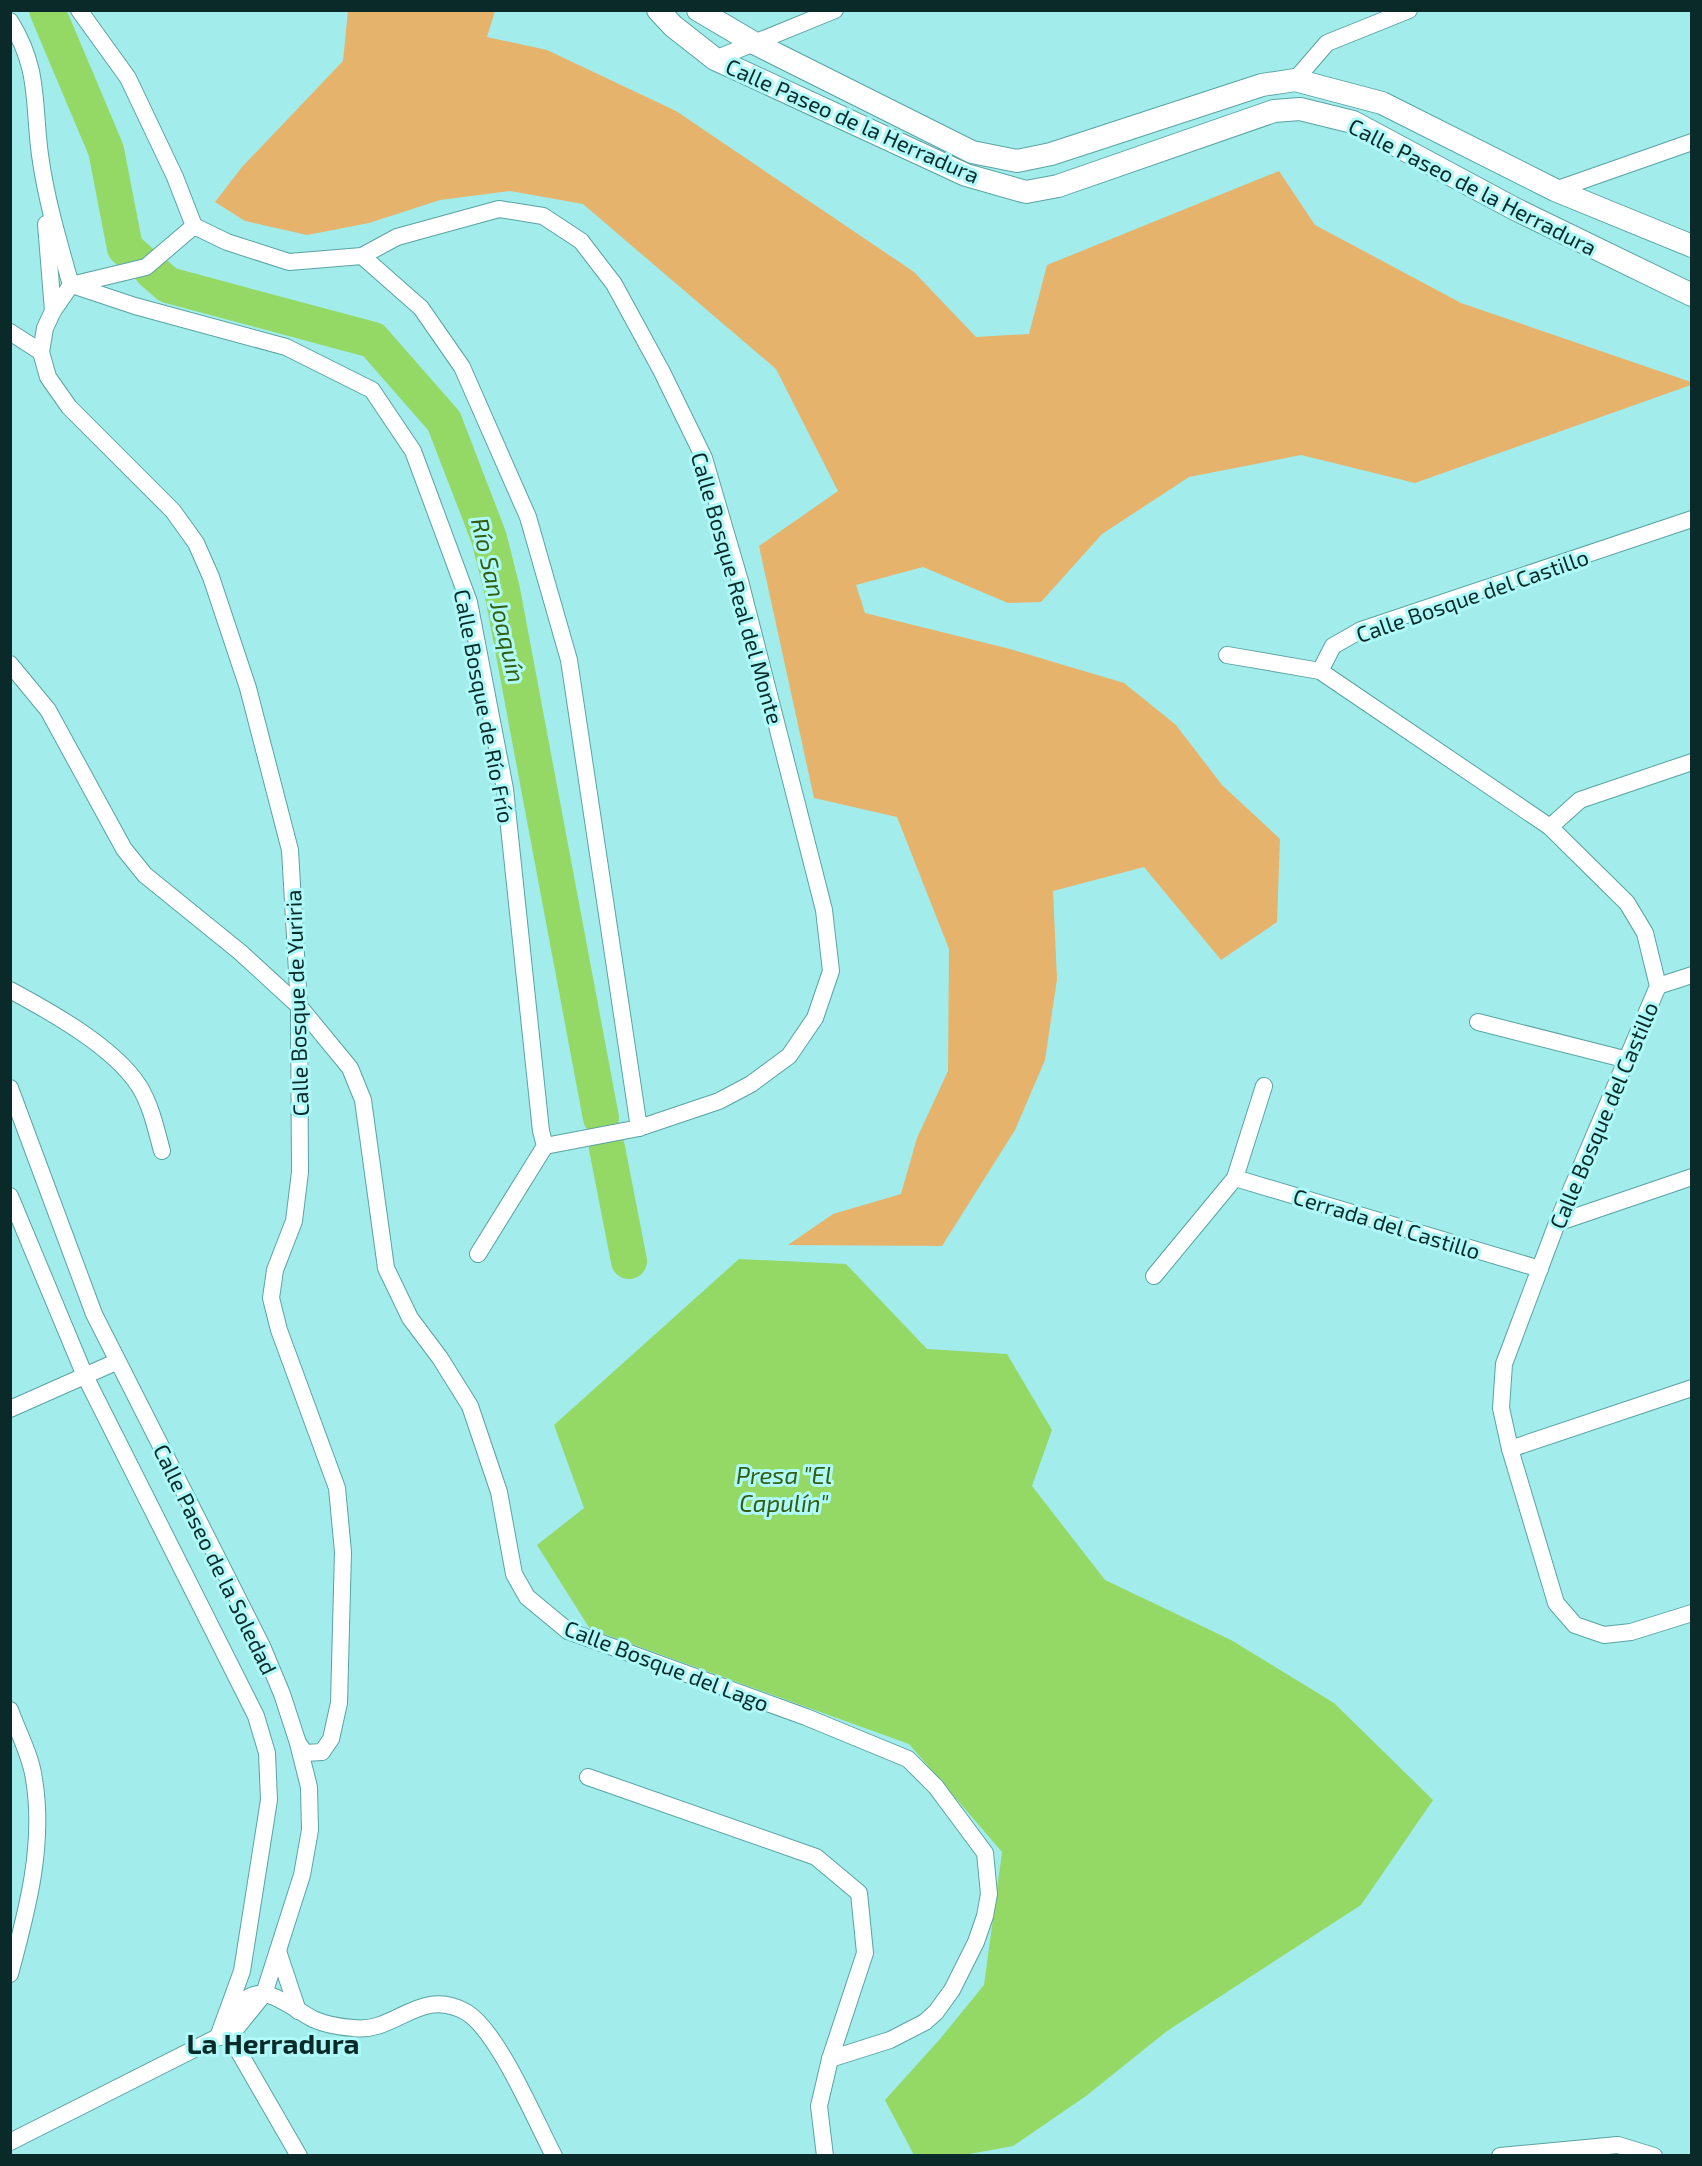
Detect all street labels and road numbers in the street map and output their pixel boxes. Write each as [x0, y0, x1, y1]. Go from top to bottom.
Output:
street label: Calle Paseo de la Herradura [722, 52, 984, 188]
street label: Calle Paseo de la Herradura [1345, 112, 1601, 260]
street label: Calle Bosque Real del Monte [687, 449, 789, 727]
street label: Calle Bosque del Castillo [1352, 543, 1592, 647]
street label: Calle Bosque de Río Frío [450, 587, 520, 825]
street label: Calle Bosque de Yuriria [279, 889, 313, 1117]
street label: Calle Bosque del Castillo [1543, 998, 1663, 1232]
street label: Cerrada del Castillo [1290, 1182, 1484, 1264]
street label: Calle Paseo de la Soledad [149, 1440, 283, 1678]
street label: Calle Bosque del Lago [561, 1614, 773, 1716]

